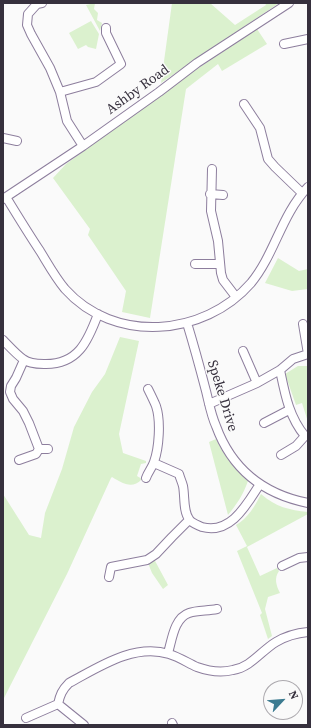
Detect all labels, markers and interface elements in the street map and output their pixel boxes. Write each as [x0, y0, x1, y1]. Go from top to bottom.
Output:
street label: Ashby Road [103, 62, 173, 118]
street label: Speke Drive [203, 358, 241, 434]
north arrow [263, 680, 303, 720]
text: N [285, 688, 302, 702]

